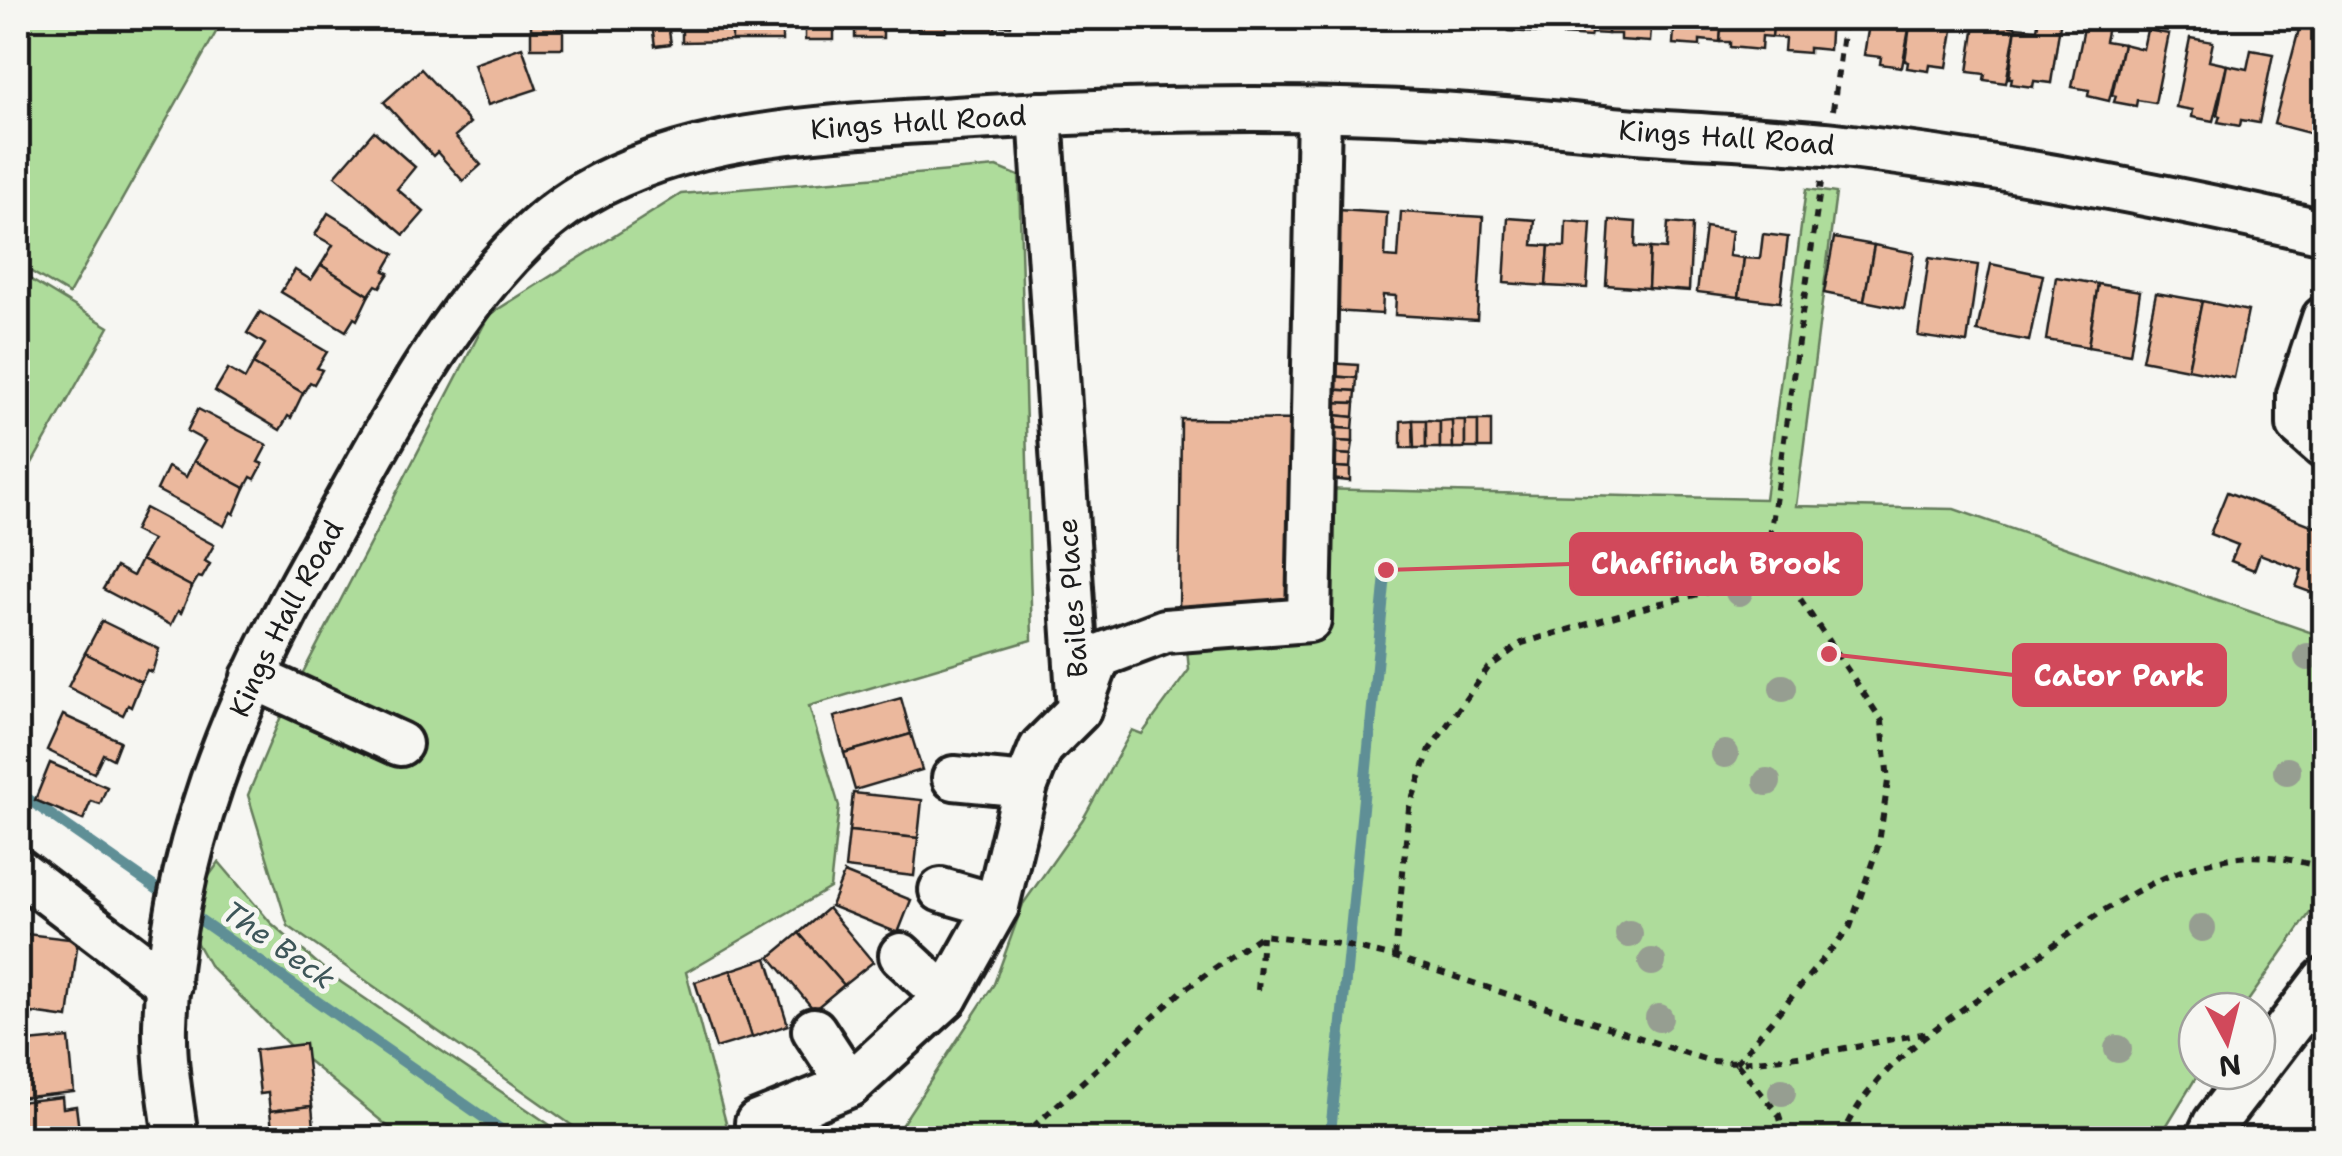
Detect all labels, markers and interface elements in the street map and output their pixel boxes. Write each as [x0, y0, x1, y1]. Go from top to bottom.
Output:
street label: Kings Hall Road [808, 96, 1027, 148]
street label: Kings Hall Road [1617, 110, 1837, 164]
street label: Kings Hall Road [220, 513, 352, 723]
street label: Bailes Place [1047, 517, 1097, 679]
callout: Chaffinch Brook [1571, 534, 1861, 594]
text: Chaffinch Brook [1591, 543, 1841, 584]
callout: Cator Park [2014, 645, 2225, 705]
text: Cator Park [2033, 655, 2205, 696]
water label: The Beck [214, 891, 344, 999]
north arrow [2177, 991, 2277, 1091]
text: N [2217, 1046, 2243, 1086]

